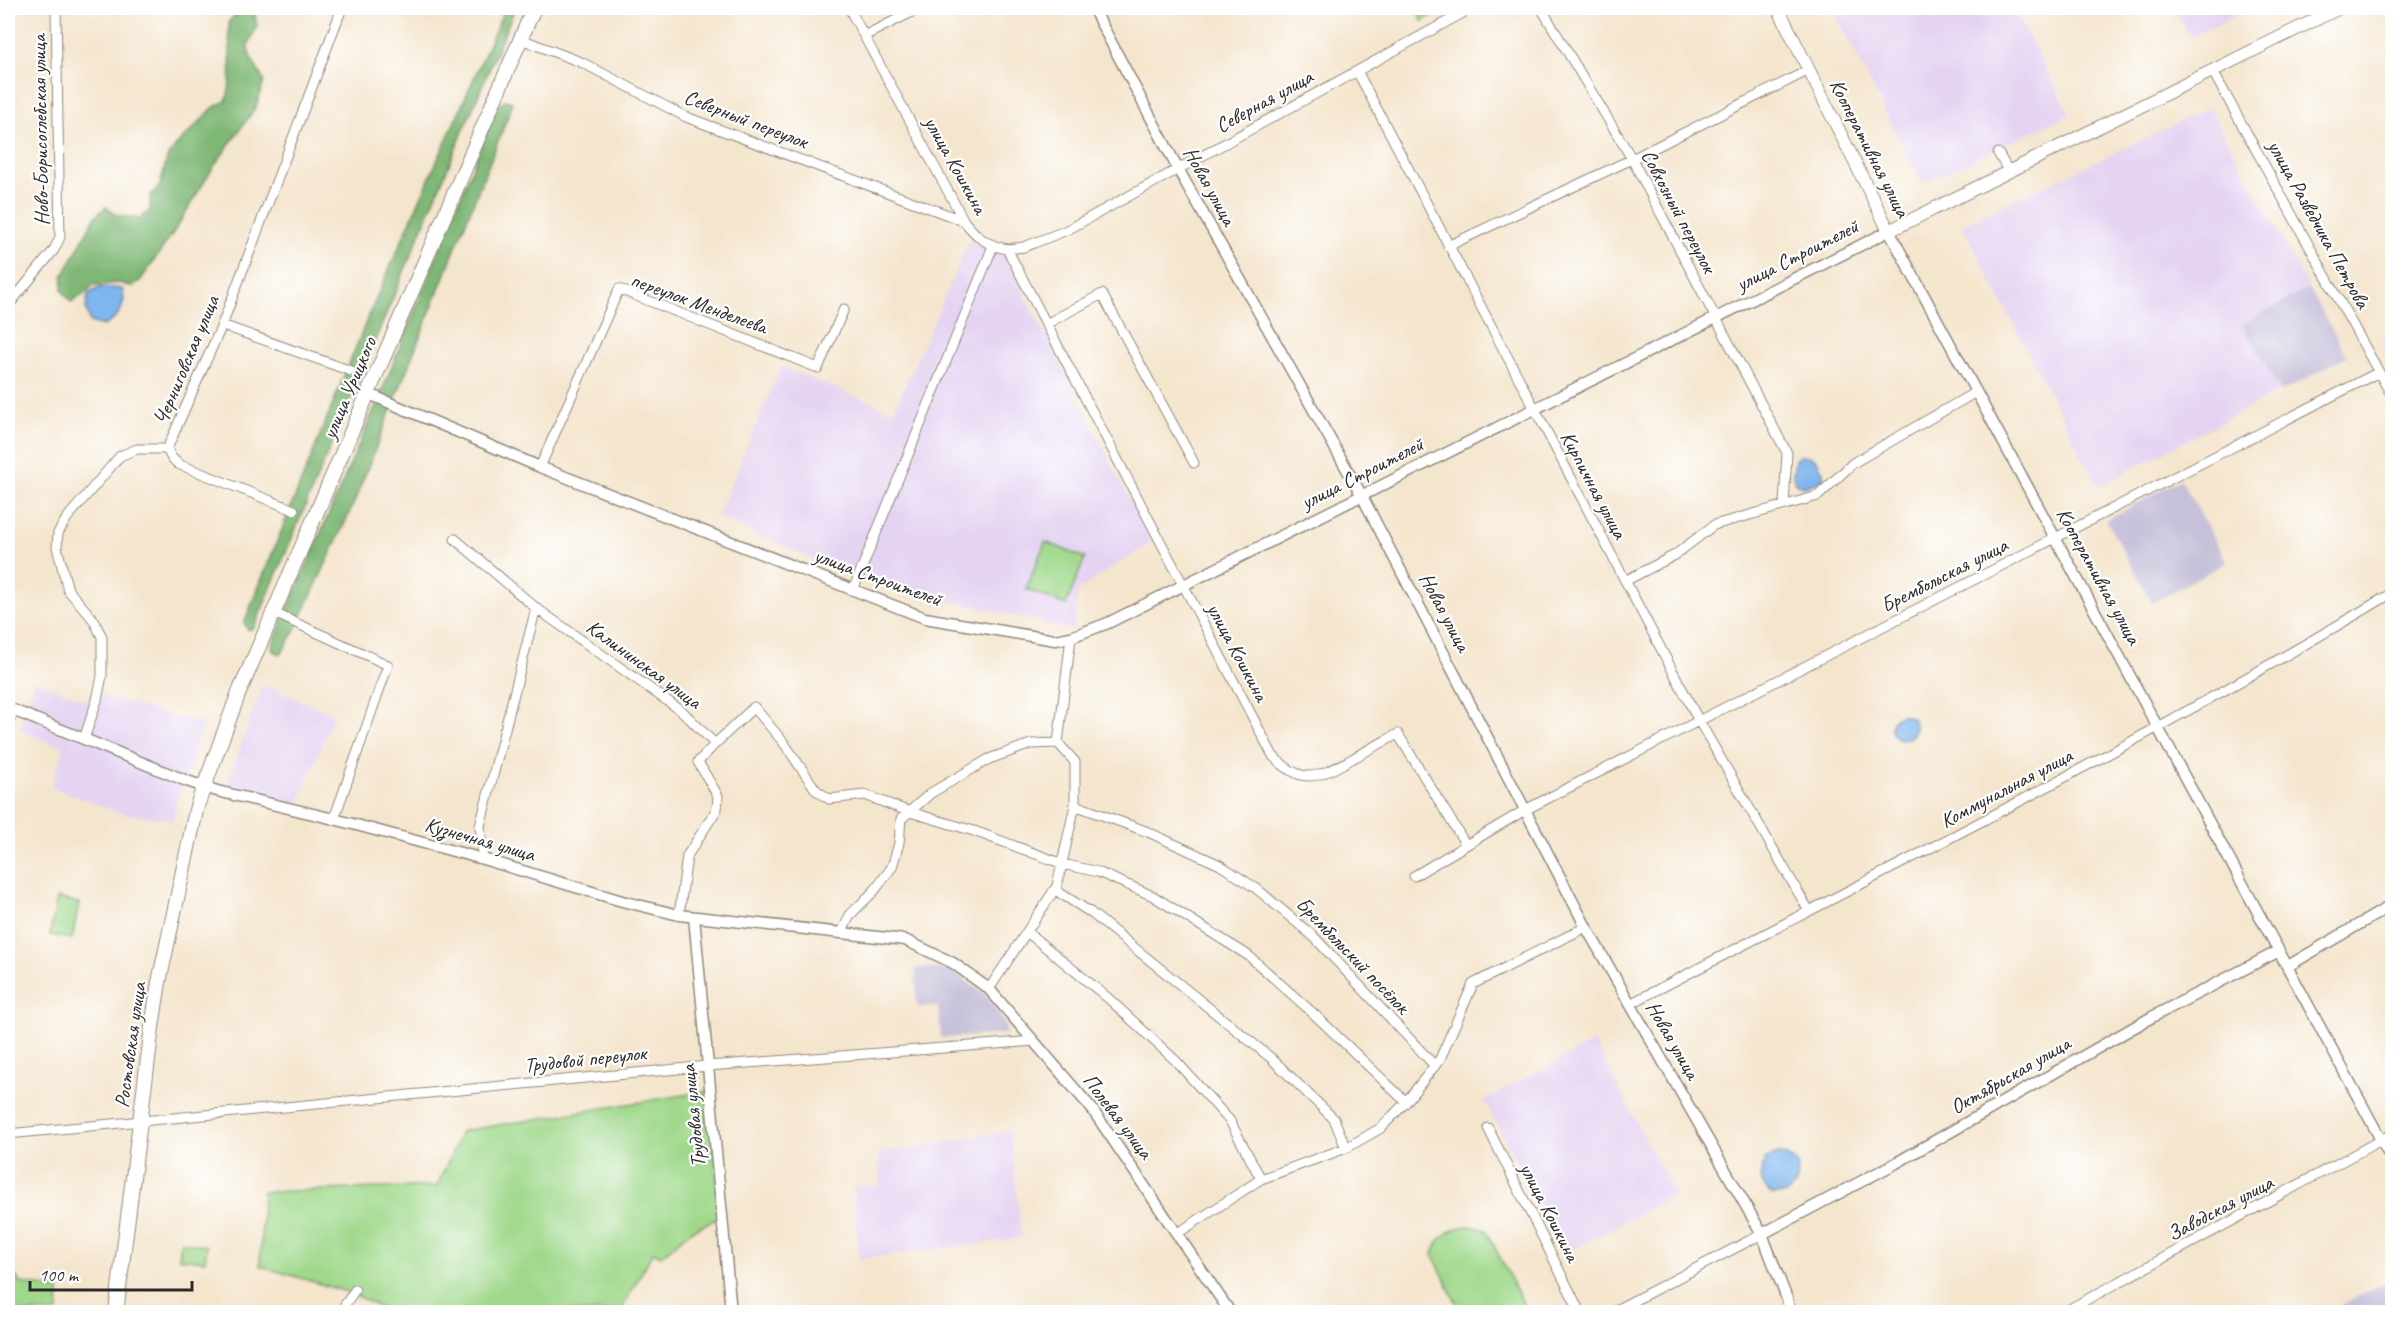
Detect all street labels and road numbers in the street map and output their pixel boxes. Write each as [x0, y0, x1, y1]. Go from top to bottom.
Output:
street label: Ново-Борисоглебская улица [25, 32, 55, 226]
street label: Северная улица [1211, 63, 1319, 138]
street label: Кооперативная улица [1824, 74, 1917, 223]
street label: Северный переулок [681, 84, 813, 155]
street label: улица Кошкина [918, 110, 995, 221]
street label: улица Разведчика Петрова [2261, 133, 2377, 314]
street label: Новая улица [1178, 142, 1243, 232]
street label: Совхозный переулок [1636, 145, 1723, 279]
street label: улица Строителей [1730, 212, 1864, 298]
street label: переулок Менделеева [627, 266, 773, 341]
street label: Черниговская улица [147, 290, 225, 428]
street label: улица Урицкого [315, 332, 383, 445]
street label: Кирпичная улица [1555, 427, 1634, 545]
street label: улица Строителей [1295, 430, 1429, 516]
street label: Кооперативная улица [2051, 503, 2148, 650]
street label: Брембольская улица [1876, 531, 2014, 618]
street label: улица Строителей [809, 541, 946, 613]
street label: Новая улица [1413, 568, 1478, 658]
street label: улица Кошкина [1200, 597, 1276, 708]
street label: Калининская улица [582, 614, 708, 715]
street label: Коммунальная улица [1936, 742, 2078, 834]
street label: Кузнечная улица [422, 811, 540, 869]
street label: Брембольский посёлок [1291, 891, 1417, 1021]
street label: Ростовская улица [108, 979, 152, 1109]
street label: Новая улица [1640, 996, 1707, 1086]
street label: Октябрьская улица [1945, 1029, 2077, 1120]
street label: Трудовой переулок [523, 1039, 649, 1078]
street label: Трудовая улица [674, 1061, 711, 1169]
street label: Полевая улица [1077, 1068, 1160, 1165]
street label: улица Кошкина [1513, 1156, 1587, 1268]
street label: Заводская улица [2163, 1168, 2279, 1247]

